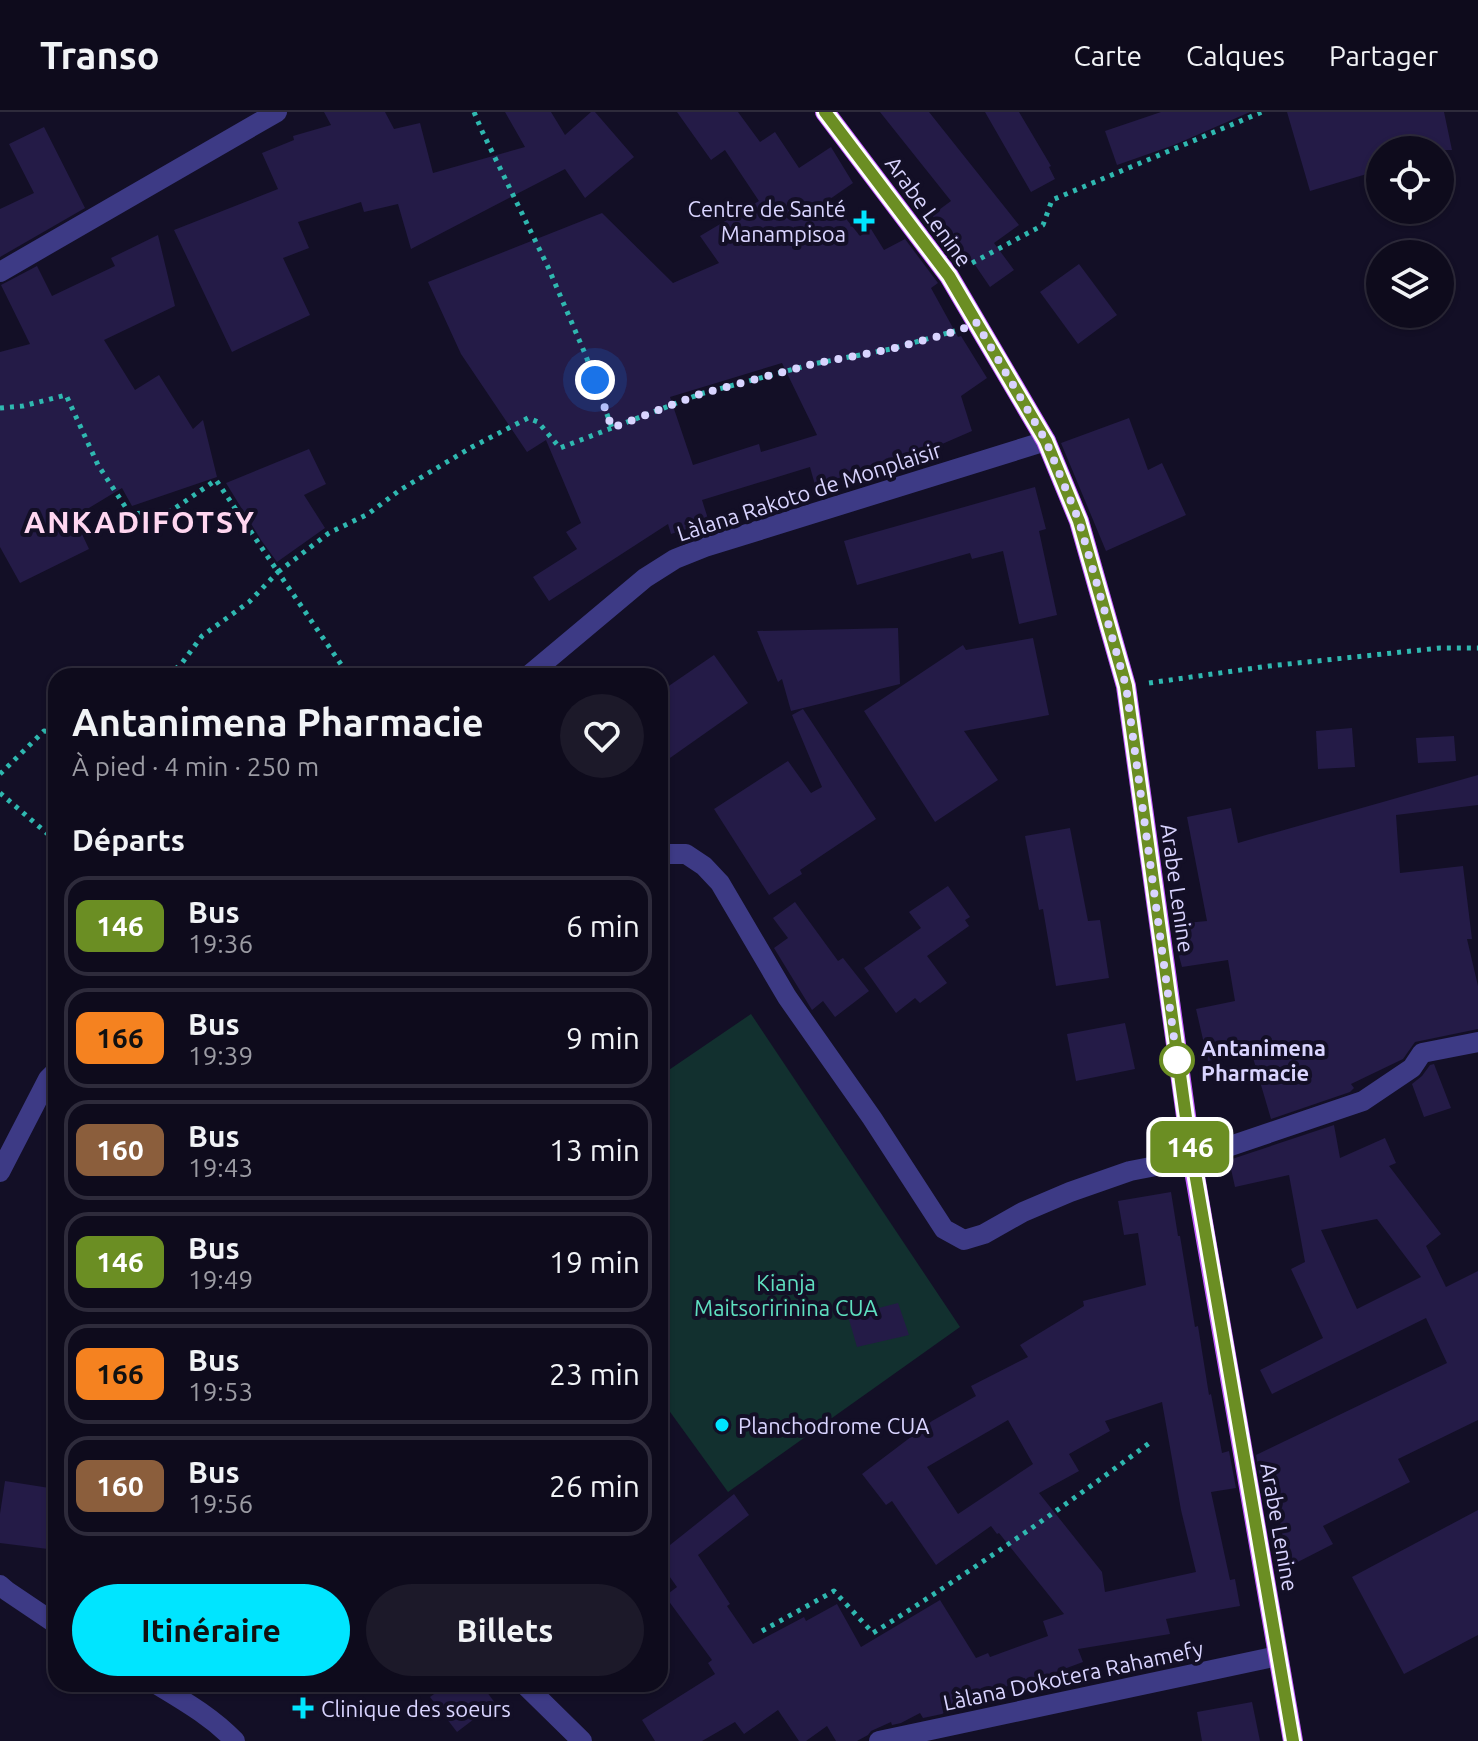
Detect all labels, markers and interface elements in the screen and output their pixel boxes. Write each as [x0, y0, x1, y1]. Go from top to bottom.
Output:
text: Transo [40, 34, 160, 76]
text: Carte [1073, 40, 1142, 71]
text: Calques [1186, 40, 1285, 71]
text: Partager [1329, 40, 1438, 71]
map controls [1366, 136, 1454, 328]
button: locate [1366, 136, 1454, 224]
street label: Arabe Lenine [881, 151, 977, 271]
place label: Centre de Santé Manampisoa [687, 196, 846, 246]
marker: Centre de Santé Manampisoa [853, 210, 875, 232]
button: layers [1366, 240, 1454, 328]
your location [575, 360, 615, 400]
street label: Làlana Rakoto de Monplaisir [674, 436, 945, 546]
district label: ANKADIFOTSY [24, 505, 256, 539]
button: heart [560, 694, 644, 778]
text: Antanimena Pharmacie [72, 701, 484, 743]
text: À pied · 4 min · 250 m [72, 752, 319, 781]
street label: Arabe Lenine [1157, 822, 1199, 954]
text: Départs [72, 823, 185, 857]
text: Bus [188, 895, 240, 929]
text: 6 min [566, 909, 640, 943]
text: 146 [96, 910, 144, 941]
text: 19:36 [188, 929, 253, 958]
text: Bus [188, 1007, 240, 1041]
text: 9 min [566, 1021, 640, 1055]
text: 166 [96, 1022, 144, 1053]
place label: Antanimena Pharmacie [1201, 1035, 1326, 1085]
text: 19:39 [188, 1041, 253, 1070]
marker: Antanimena Pharmacie [1160, 1043, 1194, 1077]
text: Bus [188, 1119, 240, 1153]
line badge: 146 [1144, 1121, 1236, 1173]
text: 146 [1166, 1131, 1214, 1162]
text: 13 min [549, 1133, 640, 1167]
text: 160 [96, 1134, 144, 1165]
text: 19:43 [188, 1153, 253, 1182]
text: Bus [188, 1231, 240, 1265]
text: 19 min [549, 1245, 640, 1279]
text: 146 [96, 1246, 144, 1277]
text: 19:49 [188, 1265, 253, 1294]
park label: Kianja Maitsoririnina CUA [694, 1270, 879, 1320]
text: Bus [188, 1343, 240, 1377]
text: 23 min [549, 1357, 640, 1391]
text: 166 [96, 1358, 144, 1389]
text: 19:53 [188, 1377, 253, 1406]
place label: Planchodrome CUA [738, 1413, 930, 1438]
marker: Planchodrome CUA [713, 1416, 731, 1434]
text: Bus [188, 1455, 240, 1489]
street label: Arabe Lenine [1256, 1461, 1304, 1593]
text: 26 min [549, 1469, 640, 1503]
text: 160 [96, 1470, 144, 1501]
text: 19:56 [188, 1489, 253, 1518]
button: Itinéraire [72, 1584, 350, 1676]
button: Billets [366, 1584, 644, 1676]
street label: Làlana Dokotera Rahamefy [941, 1635, 1206, 1715]
place label: Clinique des soeurs [321, 1696, 511, 1721]
marker: Clinique des soeurs [292, 1697, 314, 1719]

